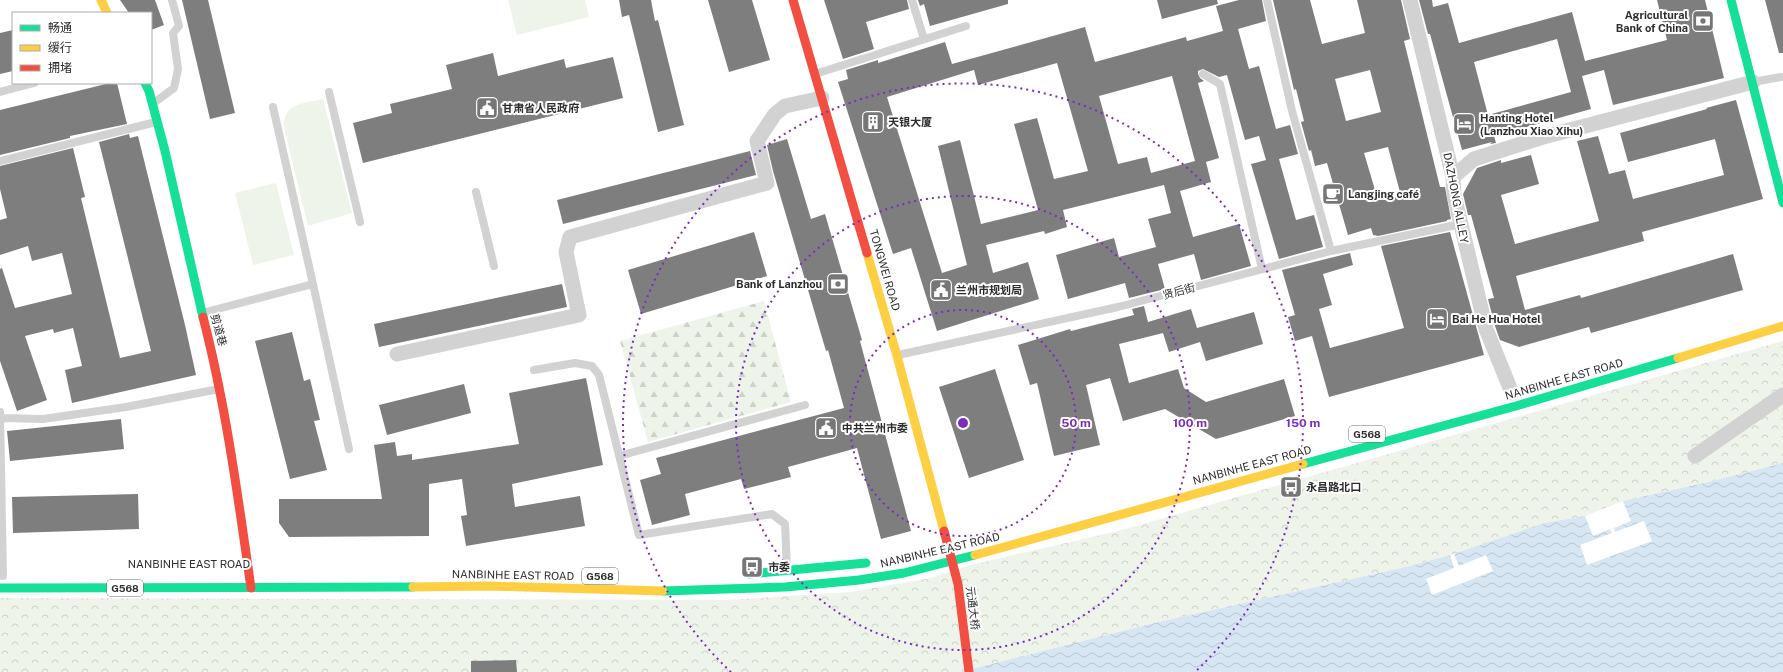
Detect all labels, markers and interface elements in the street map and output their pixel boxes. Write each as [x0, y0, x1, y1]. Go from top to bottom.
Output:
bank icon: Agricultural Bank of China [1690, 8, 1716, 34]
place label: Agricultural Bank of China [1616, 9, 1688, 34]
legend [12, 12, 152, 84]
text: 畅通 [48, 21, 72, 35]
text: 缓行 [48, 41, 72, 55]
text: 拥堵 [48, 61, 72, 75]
public building icon: 甘肃省人民政府 [474, 95, 500, 121]
place label: 甘肃省人民政府 [502, 102, 579, 114]
building icon: 天银大厦 [860, 109, 886, 135]
hotel icon: Hanting Hotel (Lanzhou Xiao Xihu) [1451, 111, 1477, 137]
place label: Hanting Hotel (Lanzhou Xiao Xihu) [1480, 112, 1583, 137]
place label: 天银大厦 [888, 116, 932, 128]
street label: DAZHONG ALLEY [1441, 152, 1471, 245]
cafe icon: Langjing café [1320, 181, 1346, 207]
place label: Langjing café [1348, 188, 1419, 200]
street label: TONGWEI ROAD [868, 228, 902, 312]
bank icon: Bank of Lanzhou [825, 271, 851, 297]
public building icon: 兰州市规划局 [928, 277, 954, 303]
place label: Bank of Lanzhou [736, 278, 822, 290]
street label: 贤后街 [1162, 281, 1196, 301]
place label: 兰州市规划局 [956, 284, 1022, 296]
hotel icon: Bai He Hua Hotel [1424, 306, 1450, 332]
street label: 剪道巷 [209, 313, 229, 347]
place label: Bai He Hua Hotel [1452, 313, 1541, 325]
street label: NANBINHE EAST ROAD [1503, 356, 1625, 402]
public building icon: 中共兰州市委 [813, 415, 839, 441]
centre of rings [956, 416, 970, 430]
text: 50 m [1061, 416, 1091, 430]
text: 100 m [1173, 416, 1207, 430]
text: 150 m [1286, 416, 1320, 430]
place label: 中共兰州市委 [842, 422, 908, 434]
road number: G568 [1349, 426, 1385, 442]
street label: NANBINHE EAST ROAD [1191, 443, 1313, 487]
bus stop icon: 永昌路北口 [1278, 474, 1304, 500]
place label: 永昌路北口 [1306, 481, 1361, 493]
street label: NANBINHE EAST ROAD [879, 530, 1001, 570]
bus stop icon: 市委 [739, 554, 765, 580]
street label: NANBINHE EAST ROAD [128, 558, 251, 570]
place label: 市委 [768, 561, 790, 573]
street label: NANBINHE EAST ROAD [452, 568, 575, 582]
road number: G568 [582, 568, 618, 584]
road number: G568 [107, 580, 143, 596]
street label: 元通大桥 [964, 585, 982, 631]

